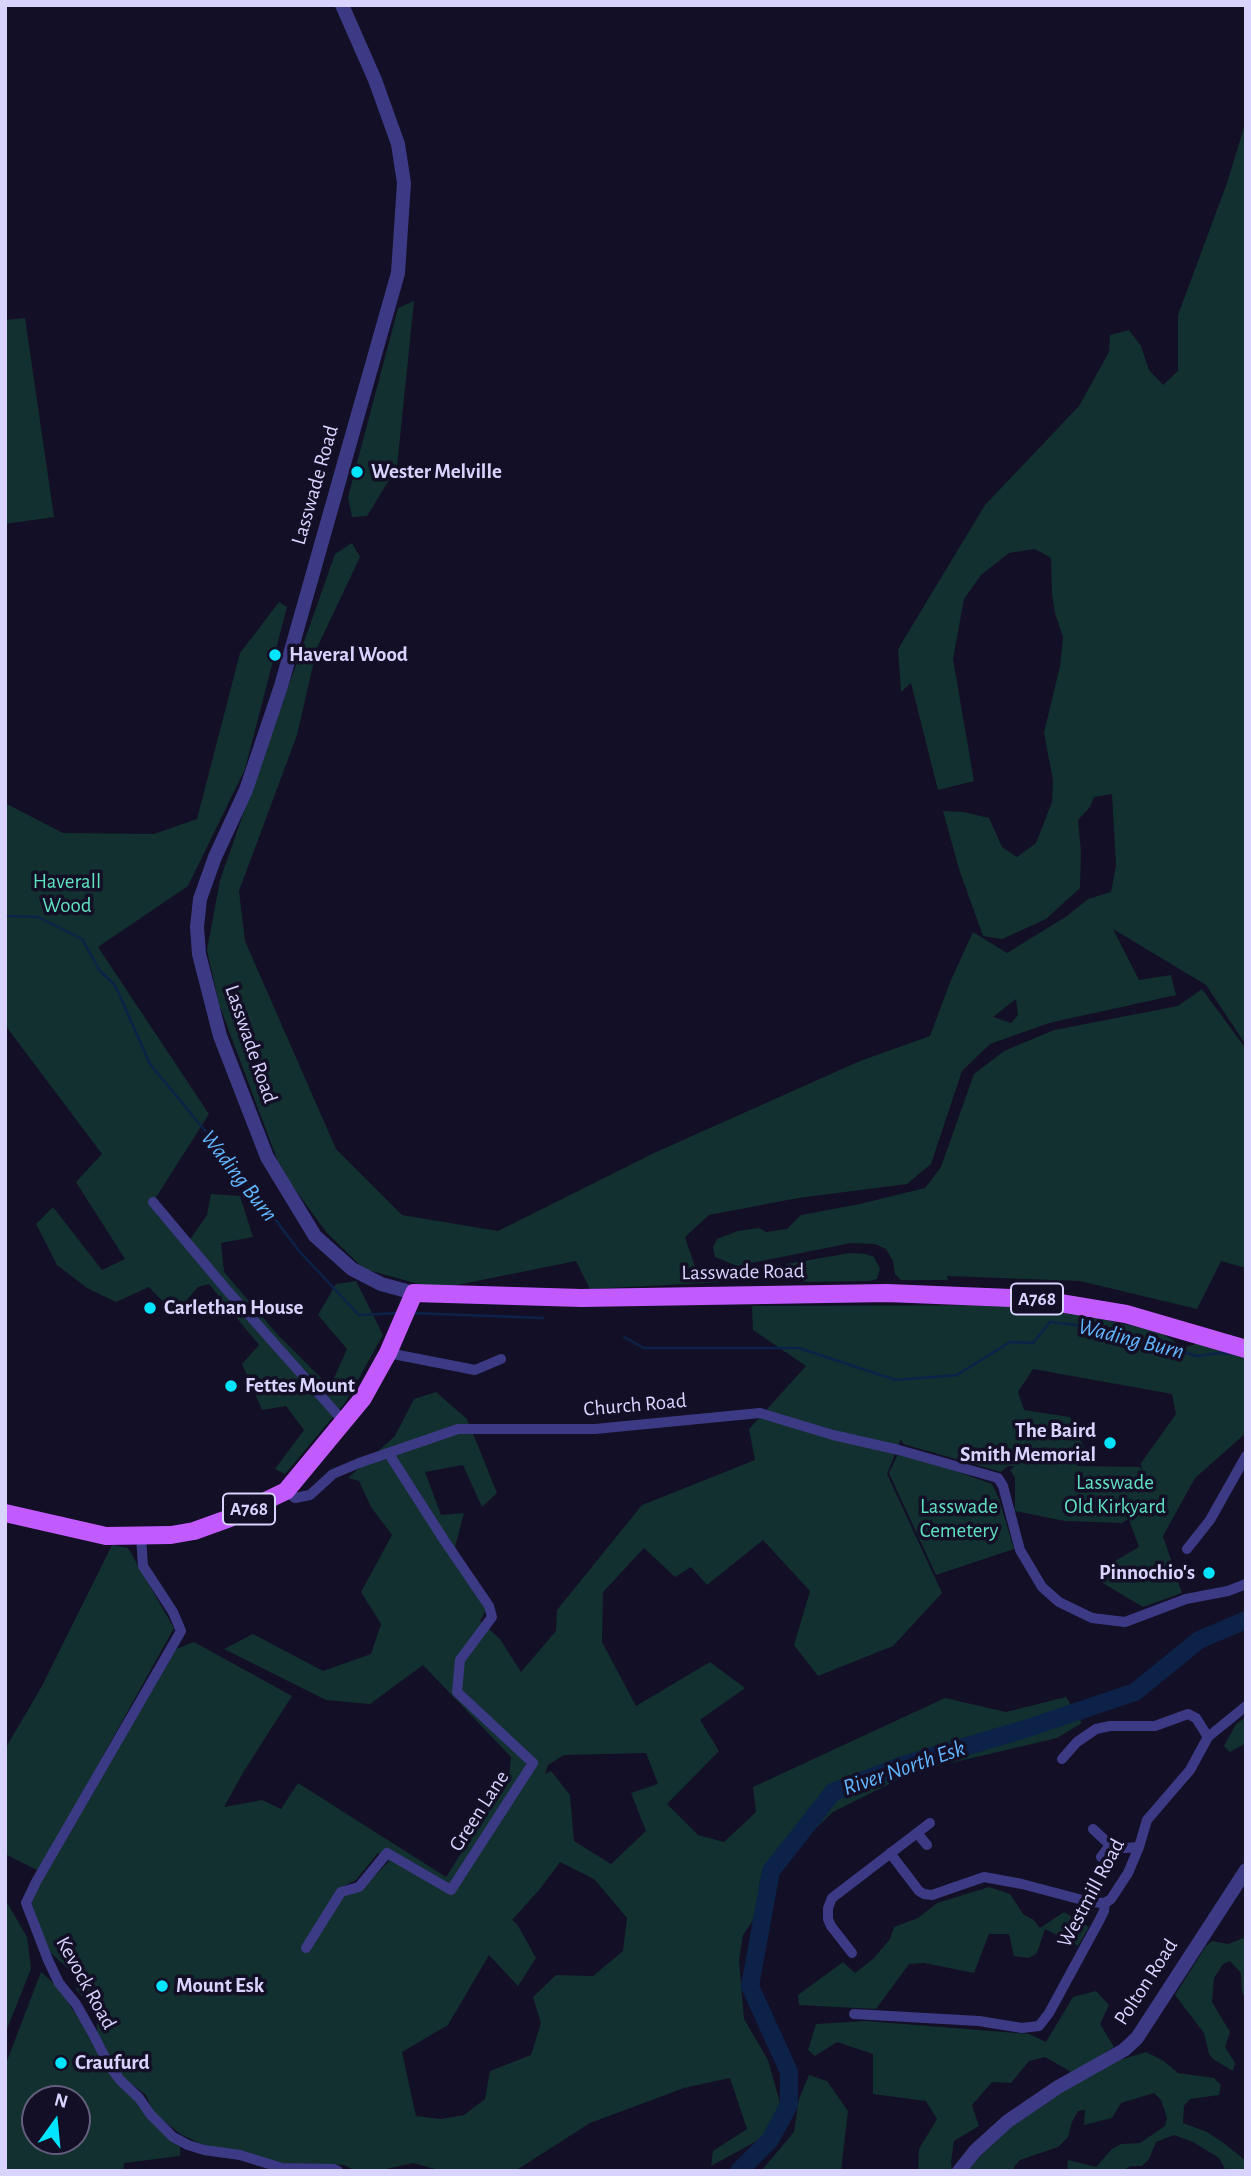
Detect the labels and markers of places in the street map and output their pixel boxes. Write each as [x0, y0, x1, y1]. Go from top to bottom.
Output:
place label: Wester Melville [371, 459, 502, 485]
marker: Wester Melville [349, 464, 365, 480]
place label: Haveral Wood [289, 642, 408, 668]
marker: Haveral Wood [267, 647, 283, 663]
place label: Carlethan House [164, 1295, 303, 1321]
marker: Carlethan House [142, 1300, 158, 1316]
place label: Fettes Mount [245, 1373, 355, 1399]
marker: Fettes Mount [223, 1378, 239, 1394]
place label: The Baird Smith Memorial [960, 1418, 1096, 1468]
marker: The Baird Smith Memorial [1102, 1435, 1118, 1451]
place label: Pinnochio's [1099, 1560, 1195, 1586]
marker: Pinnochio's [1201, 1565, 1217, 1581]
place label: Mount Esk [176, 1973, 264, 1999]
marker: Mount Esk [154, 1978, 170, 1994]
place label: Craufurd [75, 2050, 150, 2076]
marker: Craufurd [53, 2055, 69, 2071]

